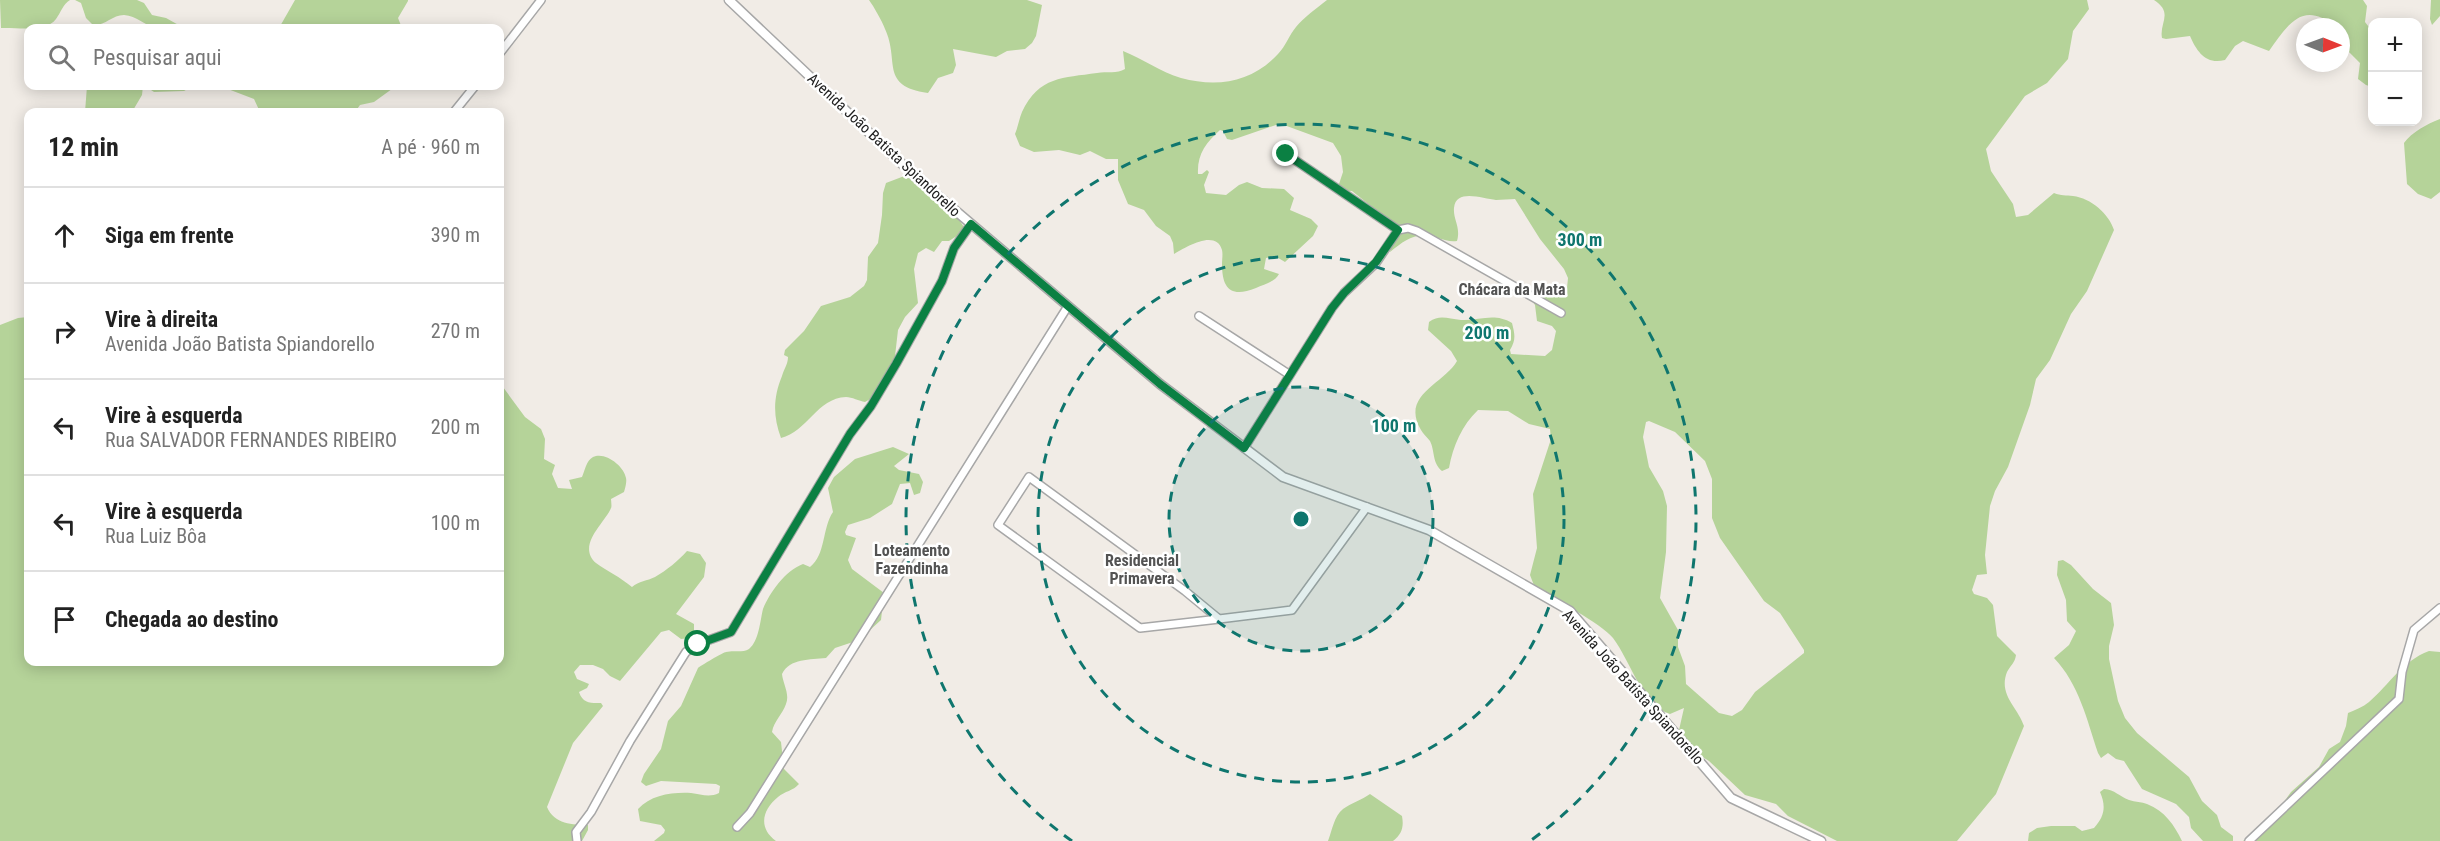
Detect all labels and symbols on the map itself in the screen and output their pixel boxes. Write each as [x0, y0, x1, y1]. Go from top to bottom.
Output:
north arrow [2296, 18, 2350, 72]
street label: Avenida João Batista Spiandorello [804, 69, 964, 221]
route end [1272, 140, 1298, 166]
text: 300 m [1558, 229, 1602, 250]
district label: Chácara da Mata [1459, 280, 1566, 299]
text: 200 m [1465, 322, 1509, 343]
text: 100 m [1372, 415, 1416, 436]
centre of rings [1291, 509, 1311, 529]
district label: Loteamento Fazendinha [874, 541, 950, 578]
district label: Residencial Primavera [1105, 551, 1179, 588]
street label: Avenida João Batista Spiandorello [1559, 606, 1707, 768]
route start [684, 630, 710, 656]

